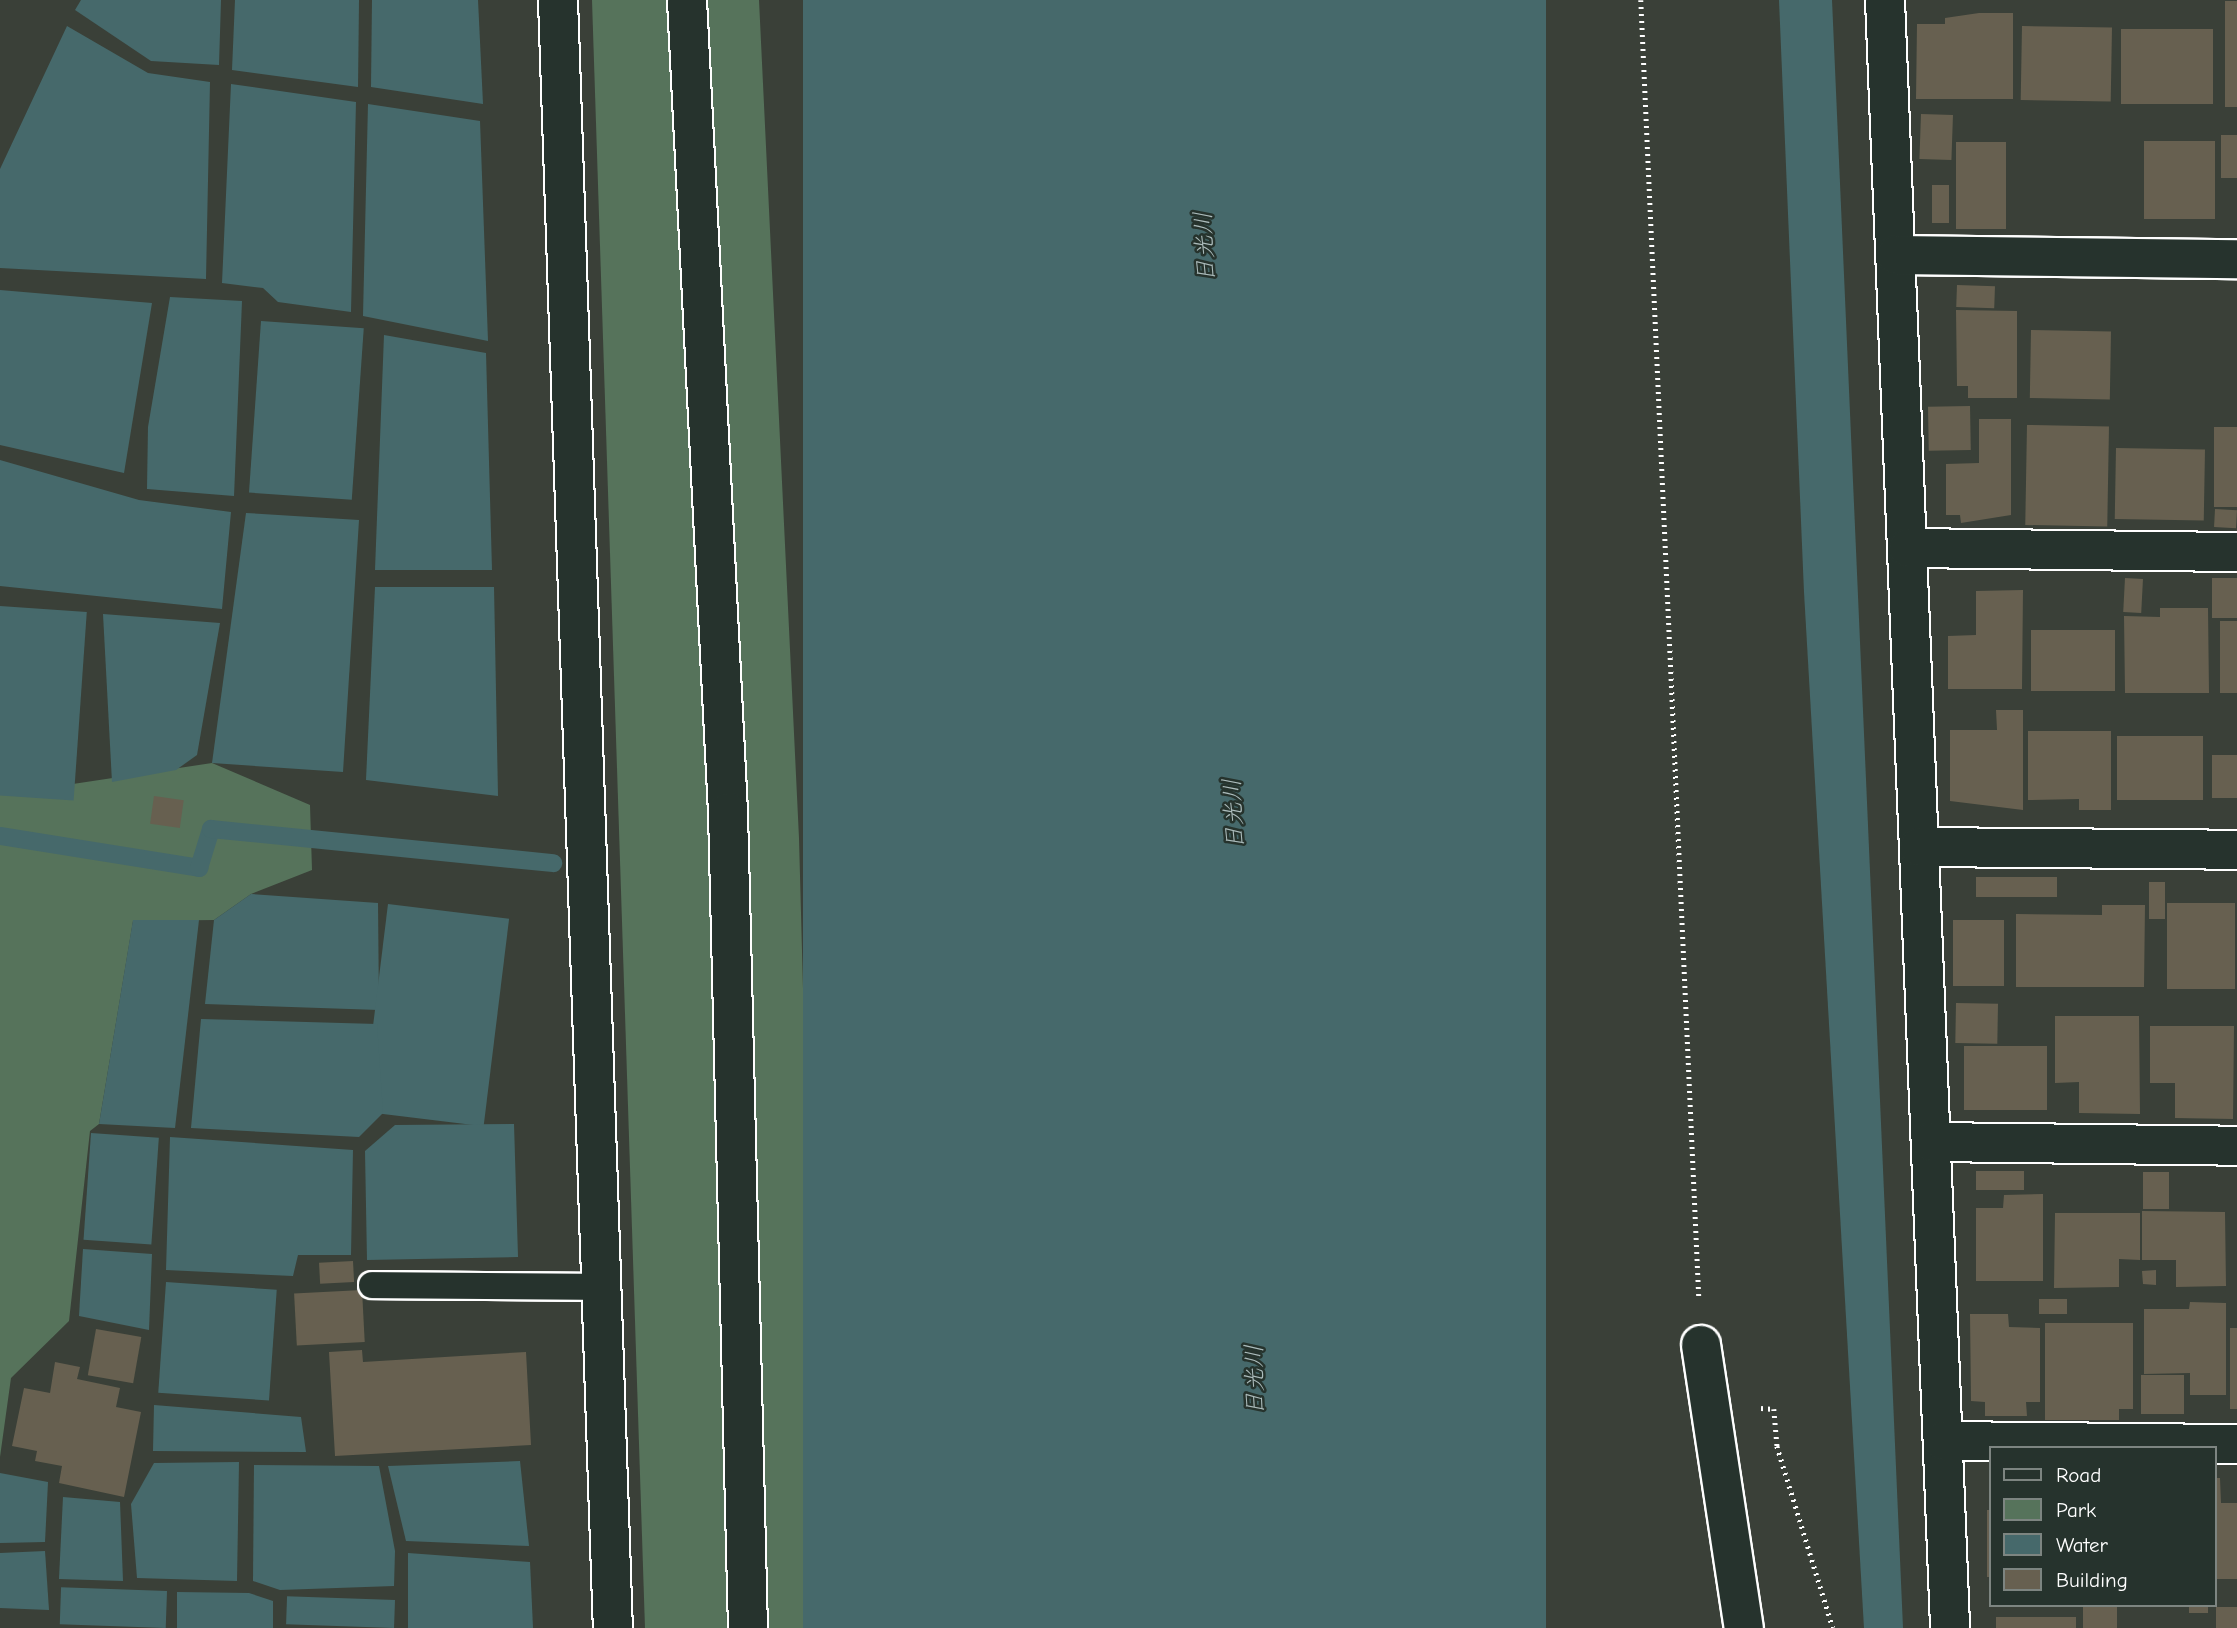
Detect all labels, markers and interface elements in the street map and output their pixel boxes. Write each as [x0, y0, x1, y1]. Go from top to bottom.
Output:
water label: 日光川 [1189, 210, 1221, 284]
water label: 日光川 [1218, 777, 1250, 851]
water label: 日光川 [1240, 1344, 1270, 1416]
legend [1988, 1446, 2216, 1607]
text: Road [2056, 1463, 2101, 1487]
text: Park [2056, 1498, 2096, 1522]
text: Water [2056, 1533, 2108, 1557]
text: Building [2056, 1568, 2128, 1592]

